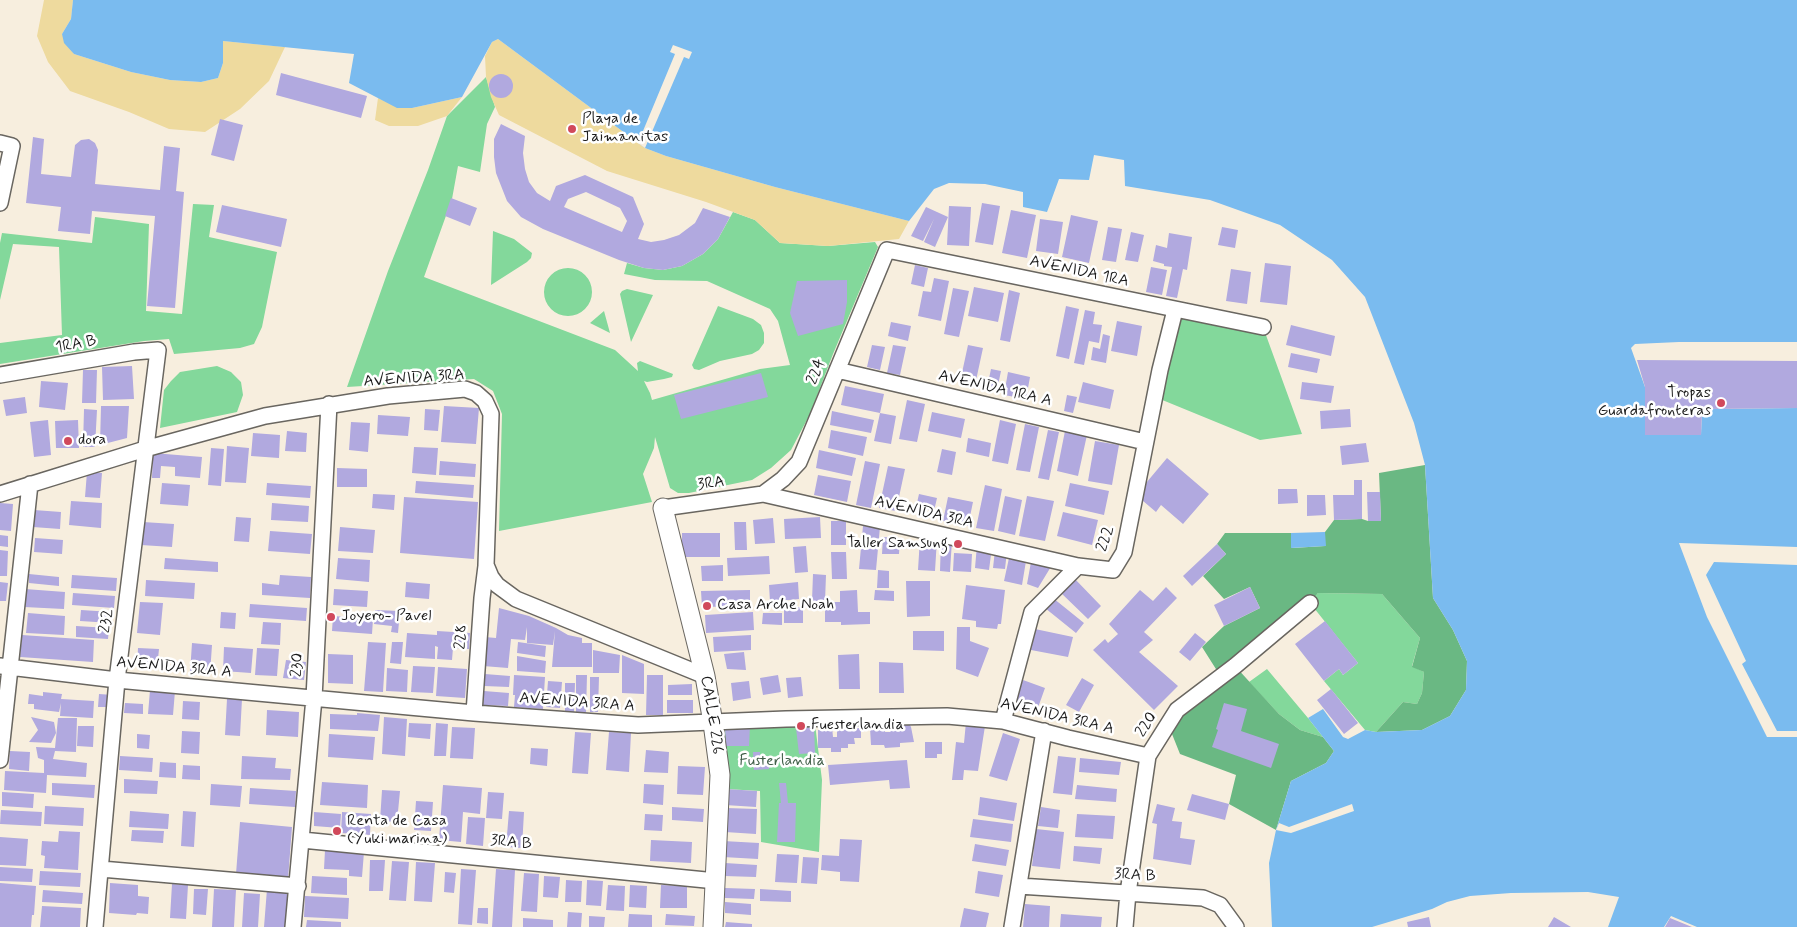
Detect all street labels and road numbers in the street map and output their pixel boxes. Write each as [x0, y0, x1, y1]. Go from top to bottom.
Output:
street label: AVENIDA 1RA [1028, 252, 1130, 292]
street label: 1RA B [54, 332, 98, 358]
street label: 224 [803, 356, 831, 388]
street label: AVENIDA 3RA [363, 366, 465, 392]
street label: AVENIDA 1RA A [936, 367, 1054, 411]
street label: 3RA [696, 473, 726, 495]
street label: AVENIDA 3RA [873, 492, 975, 534]
street label: 222 [1093, 524, 1119, 554]
street label: 232 [96, 608, 118, 634]
street label: 228 [452, 624, 472, 650]
street label: 230 [288, 652, 308, 678]
street label: AVENIDA 3RA A [115, 653, 233, 683]
street label: CALLE 226 [695, 674, 727, 756]
street label: AVENIDA 3RA A [519, 689, 635, 717]
street label: AVENIDA 3RA A [998, 695, 1116, 739]
street label: 220 [1132, 709, 1162, 741]
street label: 3RA B [489, 831, 533, 855]
street label: 3RA B [1114, 865, 1156, 887]

